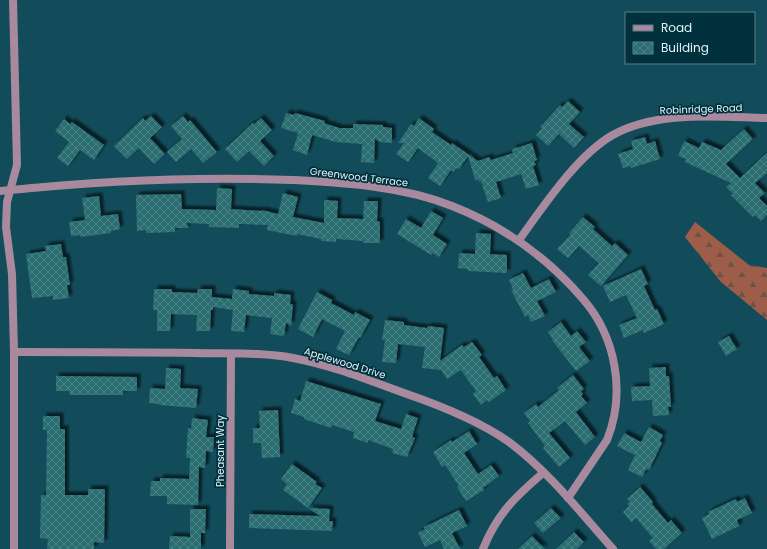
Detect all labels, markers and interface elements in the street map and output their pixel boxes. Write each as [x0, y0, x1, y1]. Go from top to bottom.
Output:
legend [625, 12, 755, 64]
text: Road [661, 19, 692, 36]
text: Building [661, 39, 709, 56]
street label: Robinridge Road [659, 100, 743, 118]
street label: Greenwood Terrace [309, 164, 409, 190]
street label: Applewood Drive [302, 343, 388, 383]
street label: Pheasant Way [213, 415, 228, 487]

